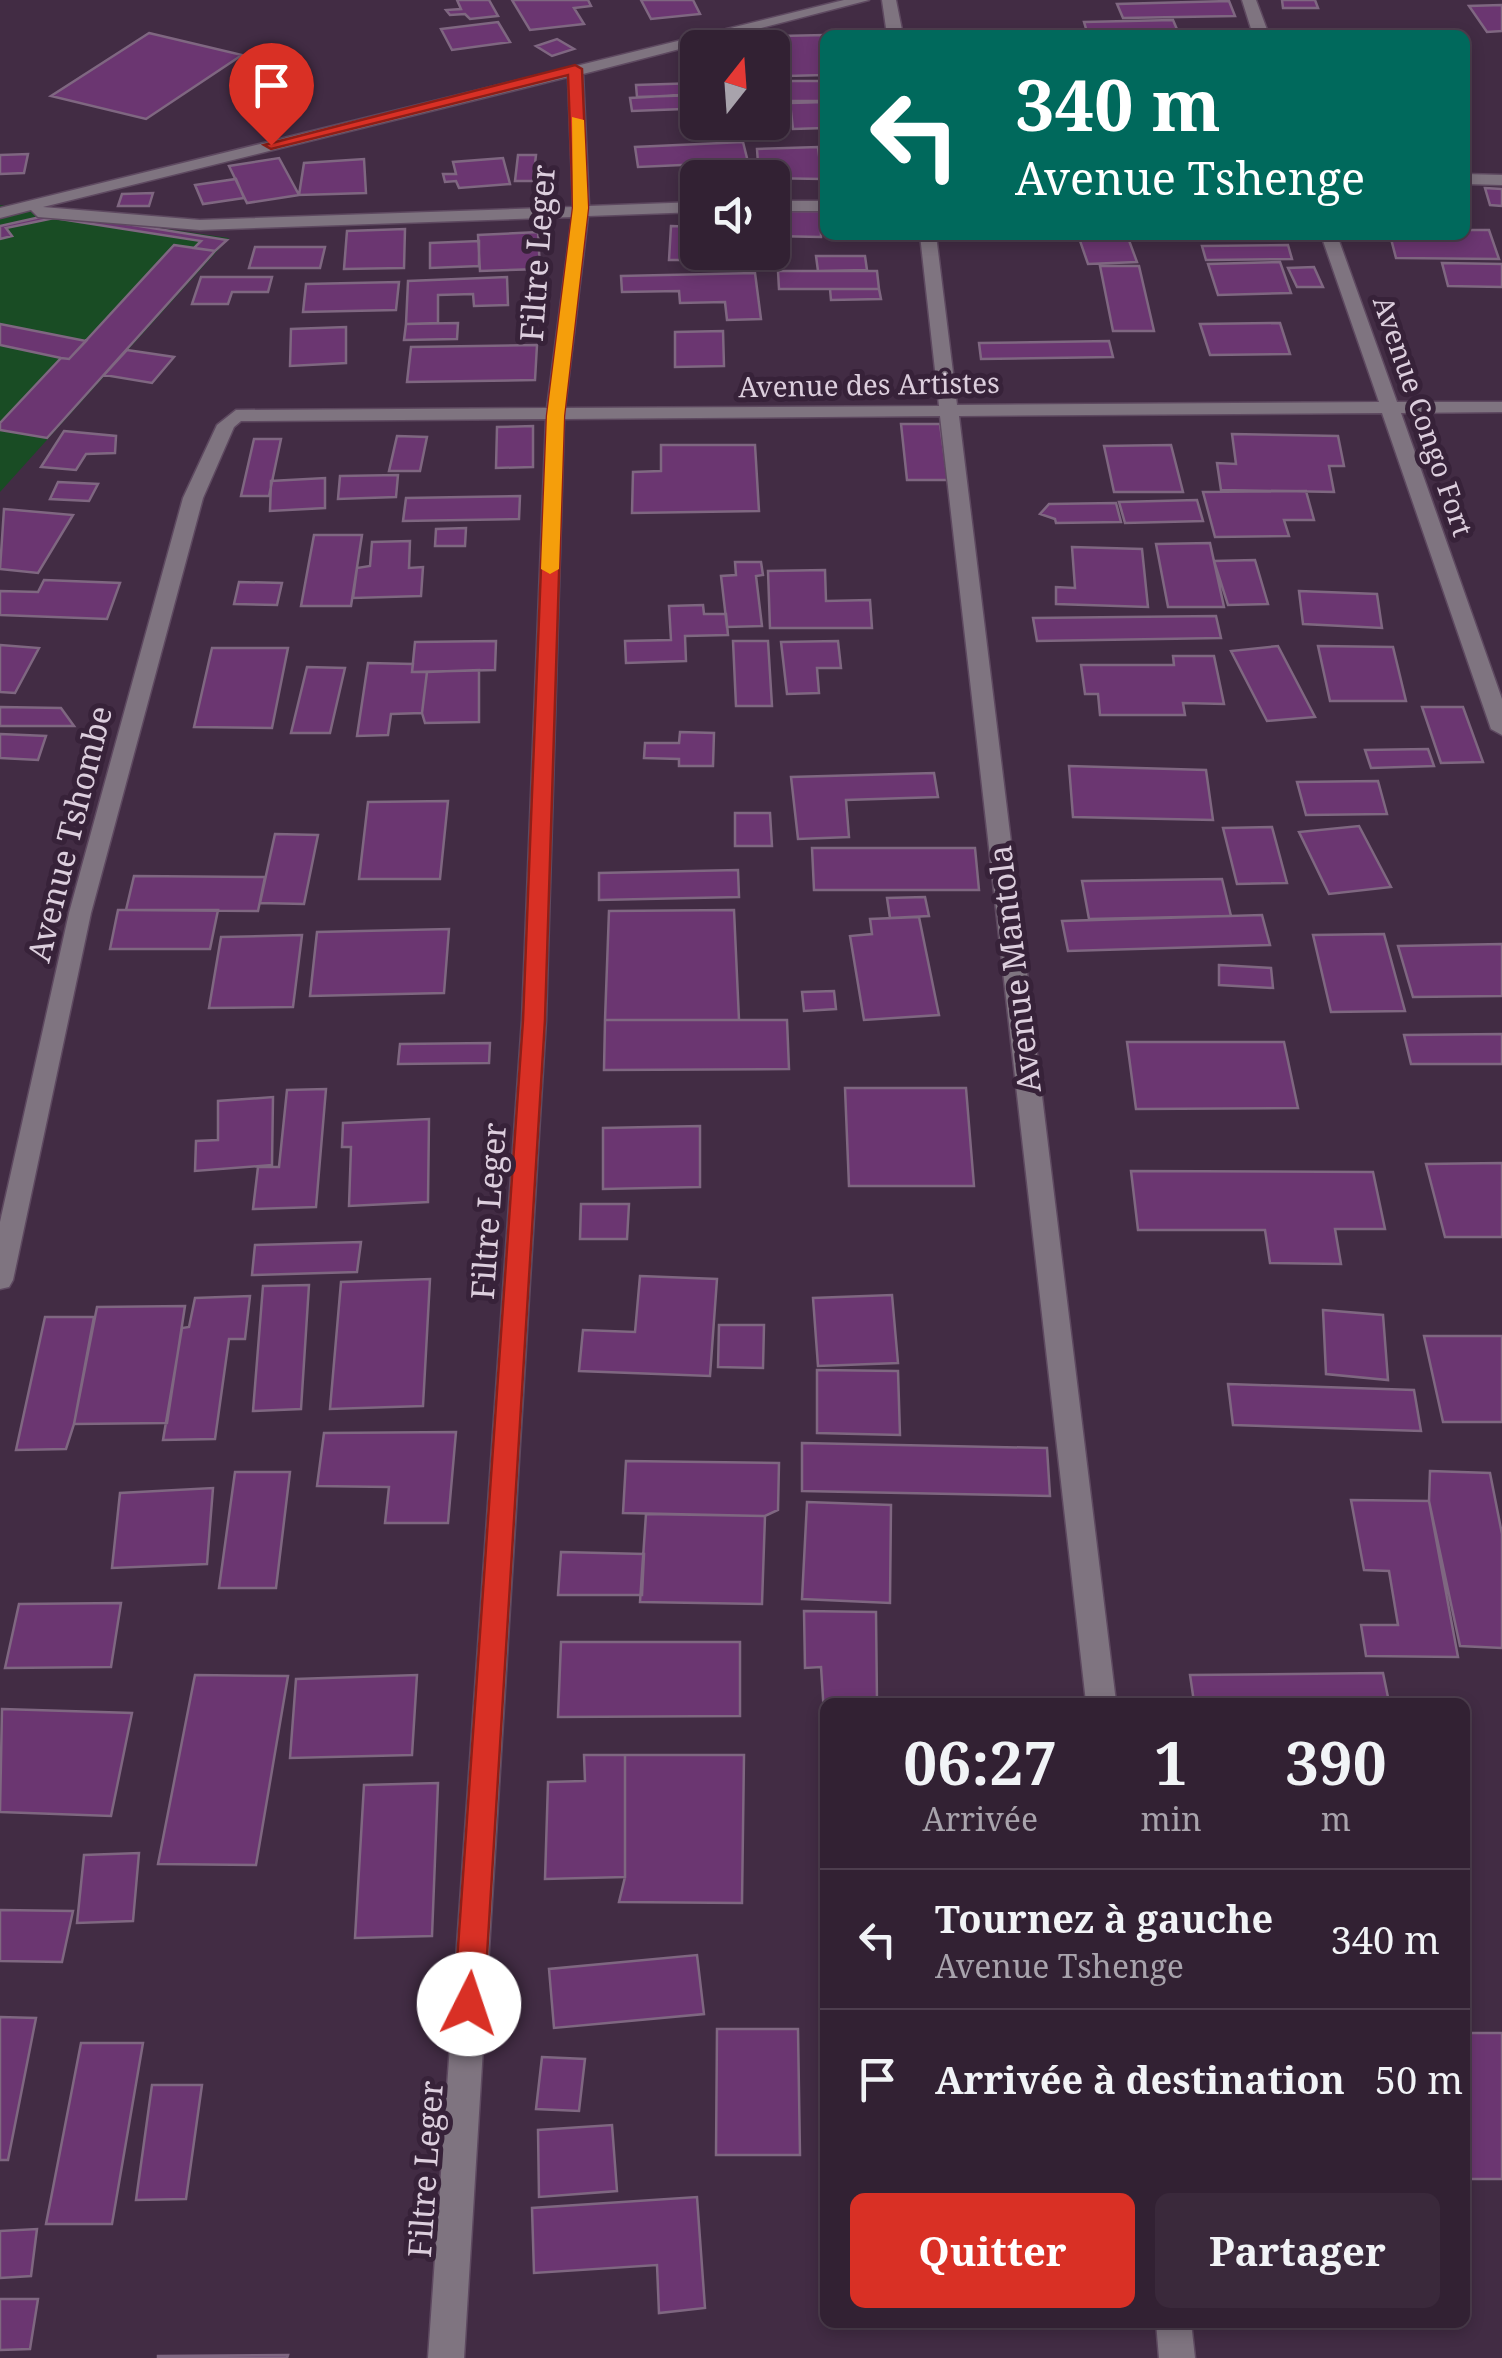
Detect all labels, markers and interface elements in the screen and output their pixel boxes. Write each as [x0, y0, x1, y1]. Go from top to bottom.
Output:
north arrow [680, 30, 790, 140]
map controls [680, 30, 790, 270]
pin [229, 43, 314, 146]
text: 340 m [1015, 56, 1221, 152]
icon: arrive [244, 58, 299, 113]
icon: left [850, 70, 980, 200]
text: Avenue Tshenge [1015, 147, 1365, 208]
button: sound [680, 160, 790, 270]
street label: Filtre Leger [509, 163, 564, 343]
street label: Avenue Congo Fort [1365, 290, 1483, 541]
street label: Avenue des Artistes [738, 363, 1000, 405]
street label: Avenue Tshombe [16, 701, 121, 966]
street label: Avenue Mantola [977, 843, 1050, 1095]
street label: Filtre Leger [460, 1121, 515, 1301]
text: 06:27 [903, 1721, 1057, 1803]
text: 1 [1154, 1721, 1188, 1803]
text: 390 [1285, 1721, 1387, 1803]
text: Arrivée [922, 1797, 1038, 1840]
text: min [1141, 1797, 1202, 1840]
text: m [1321, 1797, 1351, 1840]
text: Tournez à gauche [935, 1892, 1273, 1944]
icon: left [850, 1912, 905, 1967]
text: 340 m [1330, 1913, 1440, 1965]
text: Avenue Tshenge [935, 1944, 1184, 1987]
position arrow [417, 1952, 521, 2056]
icon: arrive [850, 2052, 905, 2107]
text: Arrivée à destination [935, 2053, 1345, 2105]
text: 50 m [1375, 2053, 1463, 2105]
street label: Filtre Leger [397, 2079, 452, 2259]
button: Quitter [850, 2193, 1135, 2308]
button: Partager [1155, 2193, 1440, 2308]

